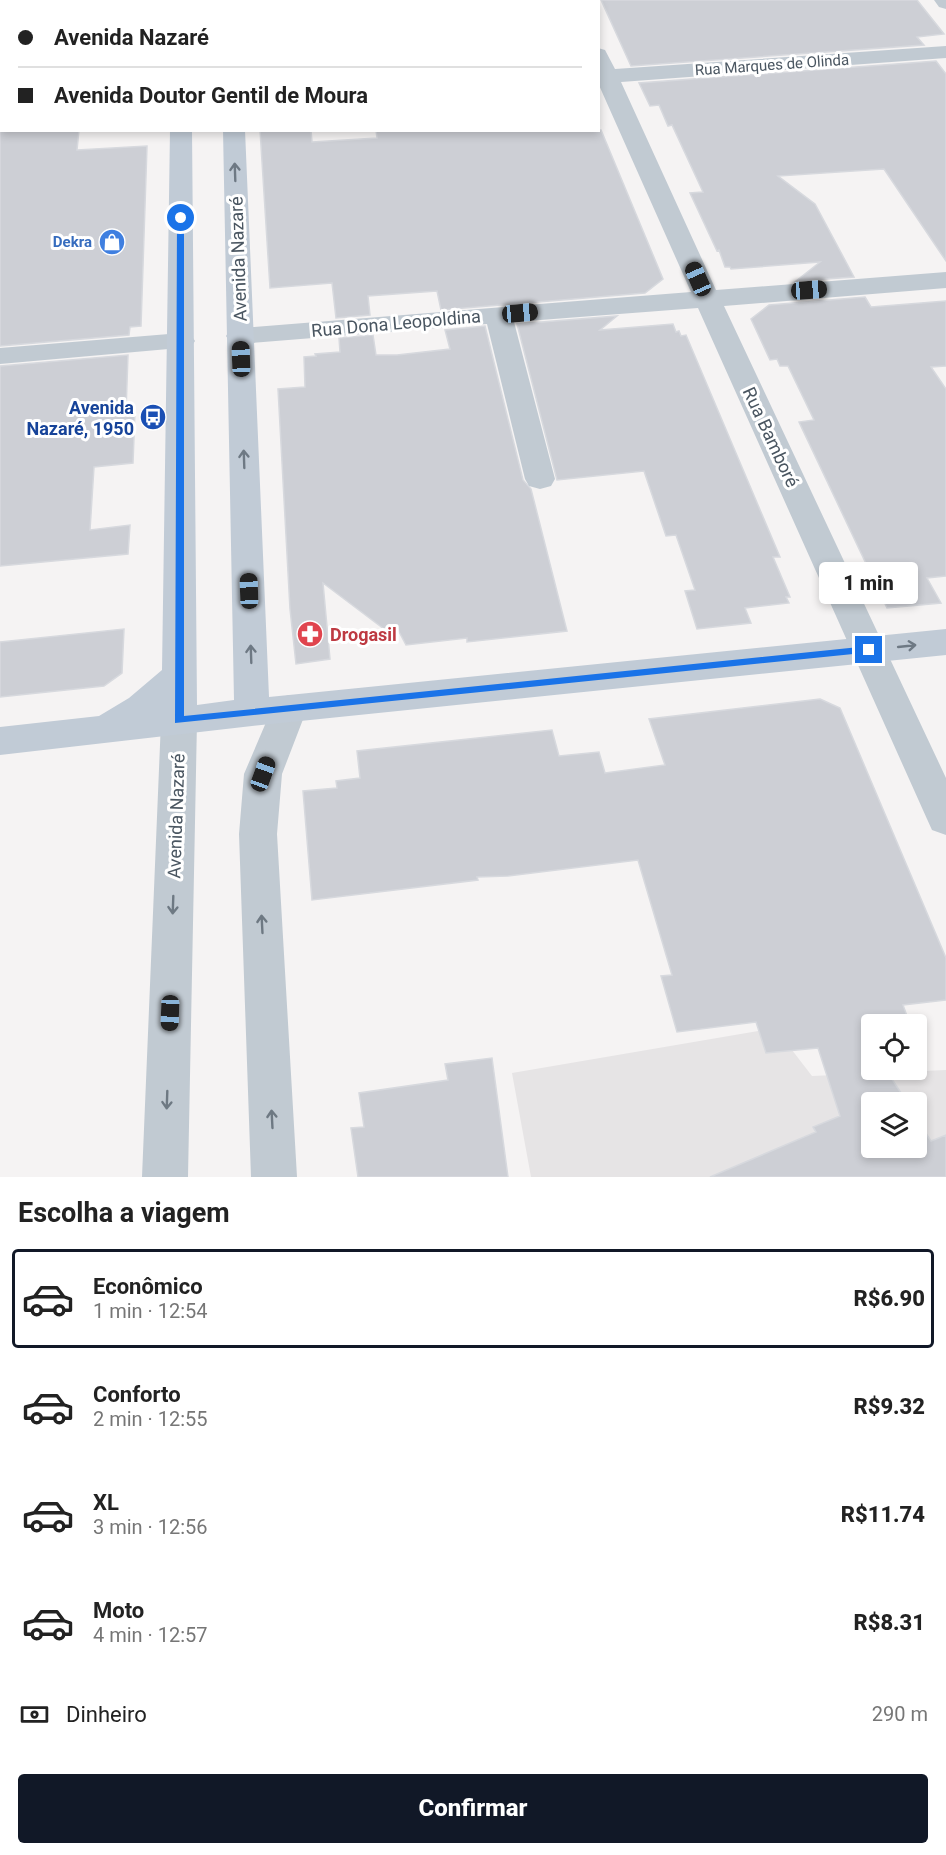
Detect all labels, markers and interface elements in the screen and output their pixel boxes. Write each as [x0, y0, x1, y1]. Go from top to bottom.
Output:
text: Avenida Nazaré [54, 25, 209, 50]
street label: Rua Marques de Olinda [694, 51, 850, 79]
text: Avenida Doutor Gentil de Moura [54, 83, 368, 108]
one-way arrow [230, 163, 241, 183]
street label: Avenida Nazaré [225, 196, 251, 322]
route start [167, 204, 194, 231]
shop icon: Dekra [97, 227, 127, 257]
place label: Dekra [53, 233, 92, 251]
car [682, 259, 714, 299]
car [790, 280, 828, 300]
car [501, 302, 539, 324]
street label: Rua Dona Leopoldina [310, 305, 482, 341]
car [231, 341, 251, 377]
street label: Rua Bamboré [739, 384, 803, 490]
place label: Avenida Nazaré, 1950 [27, 397, 134, 439]
bus stop icon: Avenida Nazaré, 1950 [138, 402, 168, 432]
one-way arrow [239, 449, 250, 469]
callout: 1 min [820, 563, 918, 605]
text: 1 min [843, 571, 894, 595]
car [239, 573, 259, 609]
pharmacy icon: Drogasil [295, 619, 325, 649]
place label: Drogasil [330, 624, 397, 645]
route end [855, 636, 882, 663]
one-way arrow [897, 640, 917, 651]
one-way arrow [245, 644, 256, 664]
street label: Avenida Nazaré [163, 753, 189, 879]
car [248, 754, 278, 794]
one-way arrow [168, 895, 179, 915]
one-way arrow [257, 914, 268, 934]
car [160, 995, 180, 1031]
map controls [861, 1014, 927, 1158]
button: locate [861, 1014, 927, 1080]
one-way arrow [162, 1089, 173, 1109]
button: layers [861, 1092, 927, 1158]
one-way arrow [266, 1109, 277, 1129]
text: Escolha a viagem [18, 1197, 230, 1229]
icon: car [21, 1272, 75, 1326]
text: Econômico [93, 1274, 203, 1299]
text: R$6.90 [854, 1286, 925, 1311]
text: 1 min · 12:54 [93, 1299, 208, 1323]
icon: car [21, 1380, 75, 1434]
text: Conforto [93, 1382, 181, 1407]
text: R$9.32 [854, 1394, 925, 1419]
text: 2 min · 12:55 [93, 1407, 208, 1431]
icon: car [21, 1488, 75, 1542]
text: XL [93, 1490, 119, 1515]
text: R$11.74 [841, 1502, 925, 1527]
text: 3 min · 12:56 [93, 1515, 208, 1539]
icon: car [21, 1596, 75, 1650]
text: Moto [93, 1598, 144, 1623]
text: R$8.31 [854, 1610, 925, 1635]
text: 4 min · 12:57 [93, 1623, 208, 1647]
icon: cash [18, 1698, 51, 1731]
text: Dinheiro [66, 1702, 147, 1727]
text: 290 m [872, 1702, 928, 1726]
button: Confirmar [18, 1774, 928, 1843]

